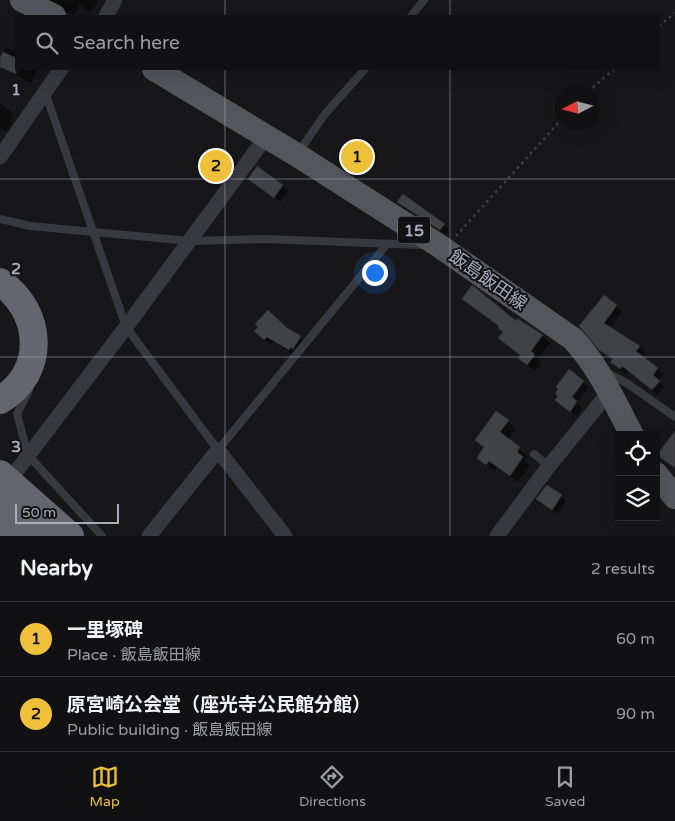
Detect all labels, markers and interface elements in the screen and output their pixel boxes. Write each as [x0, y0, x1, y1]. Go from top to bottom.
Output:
search box [15, 15, 660, 70]
icon: search [33, 29, 61, 57]
text: Search here [73, 32, 180, 54]
text: 1 [11, 80, 21, 100]
north arrow [555, 85, 600, 130]
pin: 1 [341, 138, 373, 176]
pin: 2 [200, 147, 232, 185]
road number: 15 [398, 216, 430, 244]
street label: 飯島飯田線 [445, 245, 531, 315]
text: 2 [11, 259, 21, 279]
your location [362, 260, 388, 286]
map controls [615, 431, 660, 521]
button: locate [615, 431, 660, 476]
text: 3 [11, 437, 21, 457]
button: layers [615, 476, 660, 521]
scale bar [15, 501, 119, 524]
text: 50 m [22, 504, 56, 521]
text: Nearby [20, 556, 93, 581]
text: 2 results [591, 559, 655, 579]
text: 一里塚碑 [67, 619, 143, 641]
text: 1 [31, 629, 41, 649]
text: 60 m [616, 629, 655, 649]
text: Place · 飯島飯田線 [67, 645, 201, 665]
text: 原宮崎公会堂（座光寺公民館分館） [67, 694, 371, 716]
text: 2 [31, 704, 41, 724]
text: 90 m [616, 704, 655, 724]
text: Public building · 飯島飯田線 [67, 720, 272, 740]
tab: Map [90, 763, 120, 810]
tab: Directions [299, 763, 366, 810]
tab: Saved [545, 763, 585, 810]

